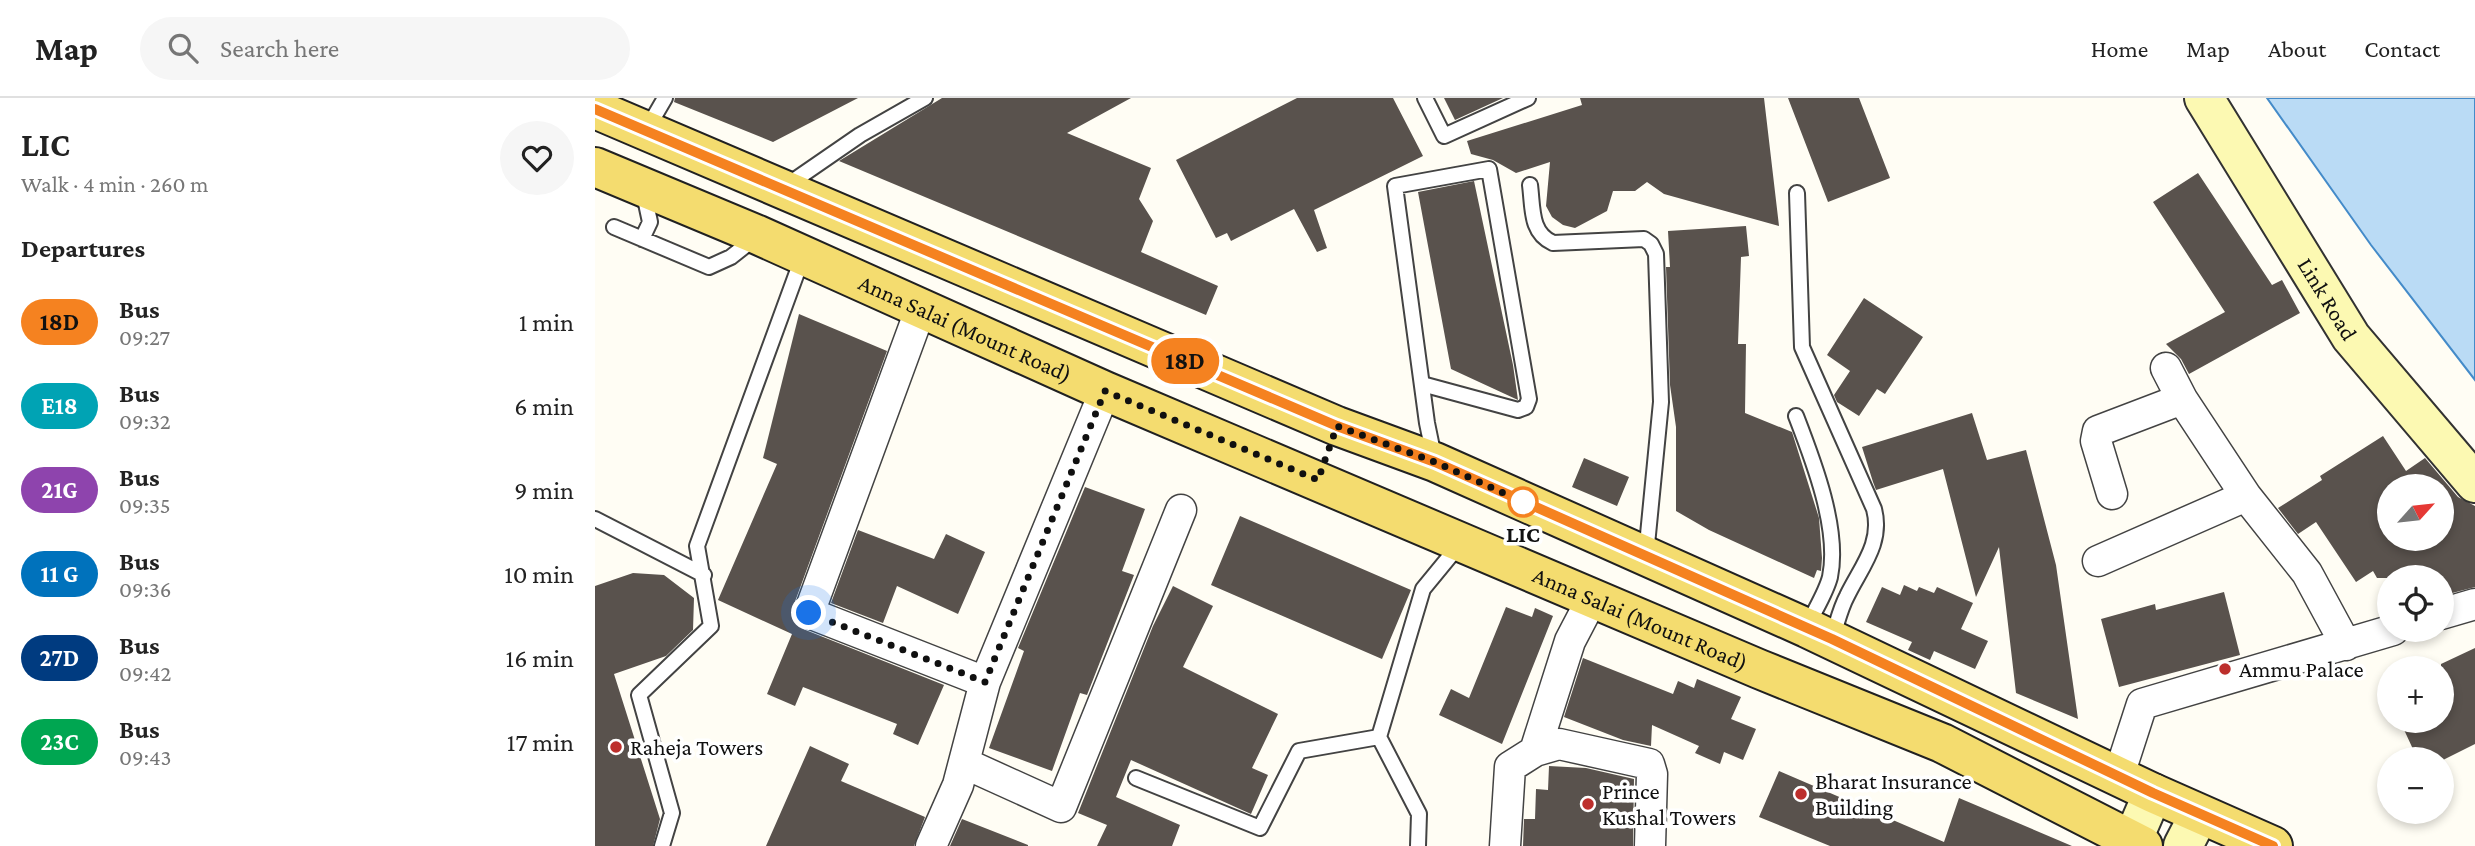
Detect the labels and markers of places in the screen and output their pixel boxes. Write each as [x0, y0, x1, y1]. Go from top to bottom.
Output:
marker: LIC [1508, 487, 1538, 517]
place label: LIC [1506, 521, 1540, 547]
place label: Ammu Palace [2239, 656, 2364, 682]
marker: Ammu Palace [2217, 661, 2233, 677]
place label: Raheja Towers [630, 734, 763, 760]
marker: Raheja Towers [608, 739, 624, 755]
place label: Bharat Insurance Building [1815, 768, 1972, 820]
place label: Prince Kushal Towers [1602, 778, 1736, 830]
marker: Bharat Insurance Building [1793, 786, 1809, 802]
marker: Prince Kushal Towers [1580, 796, 1596, 812]

